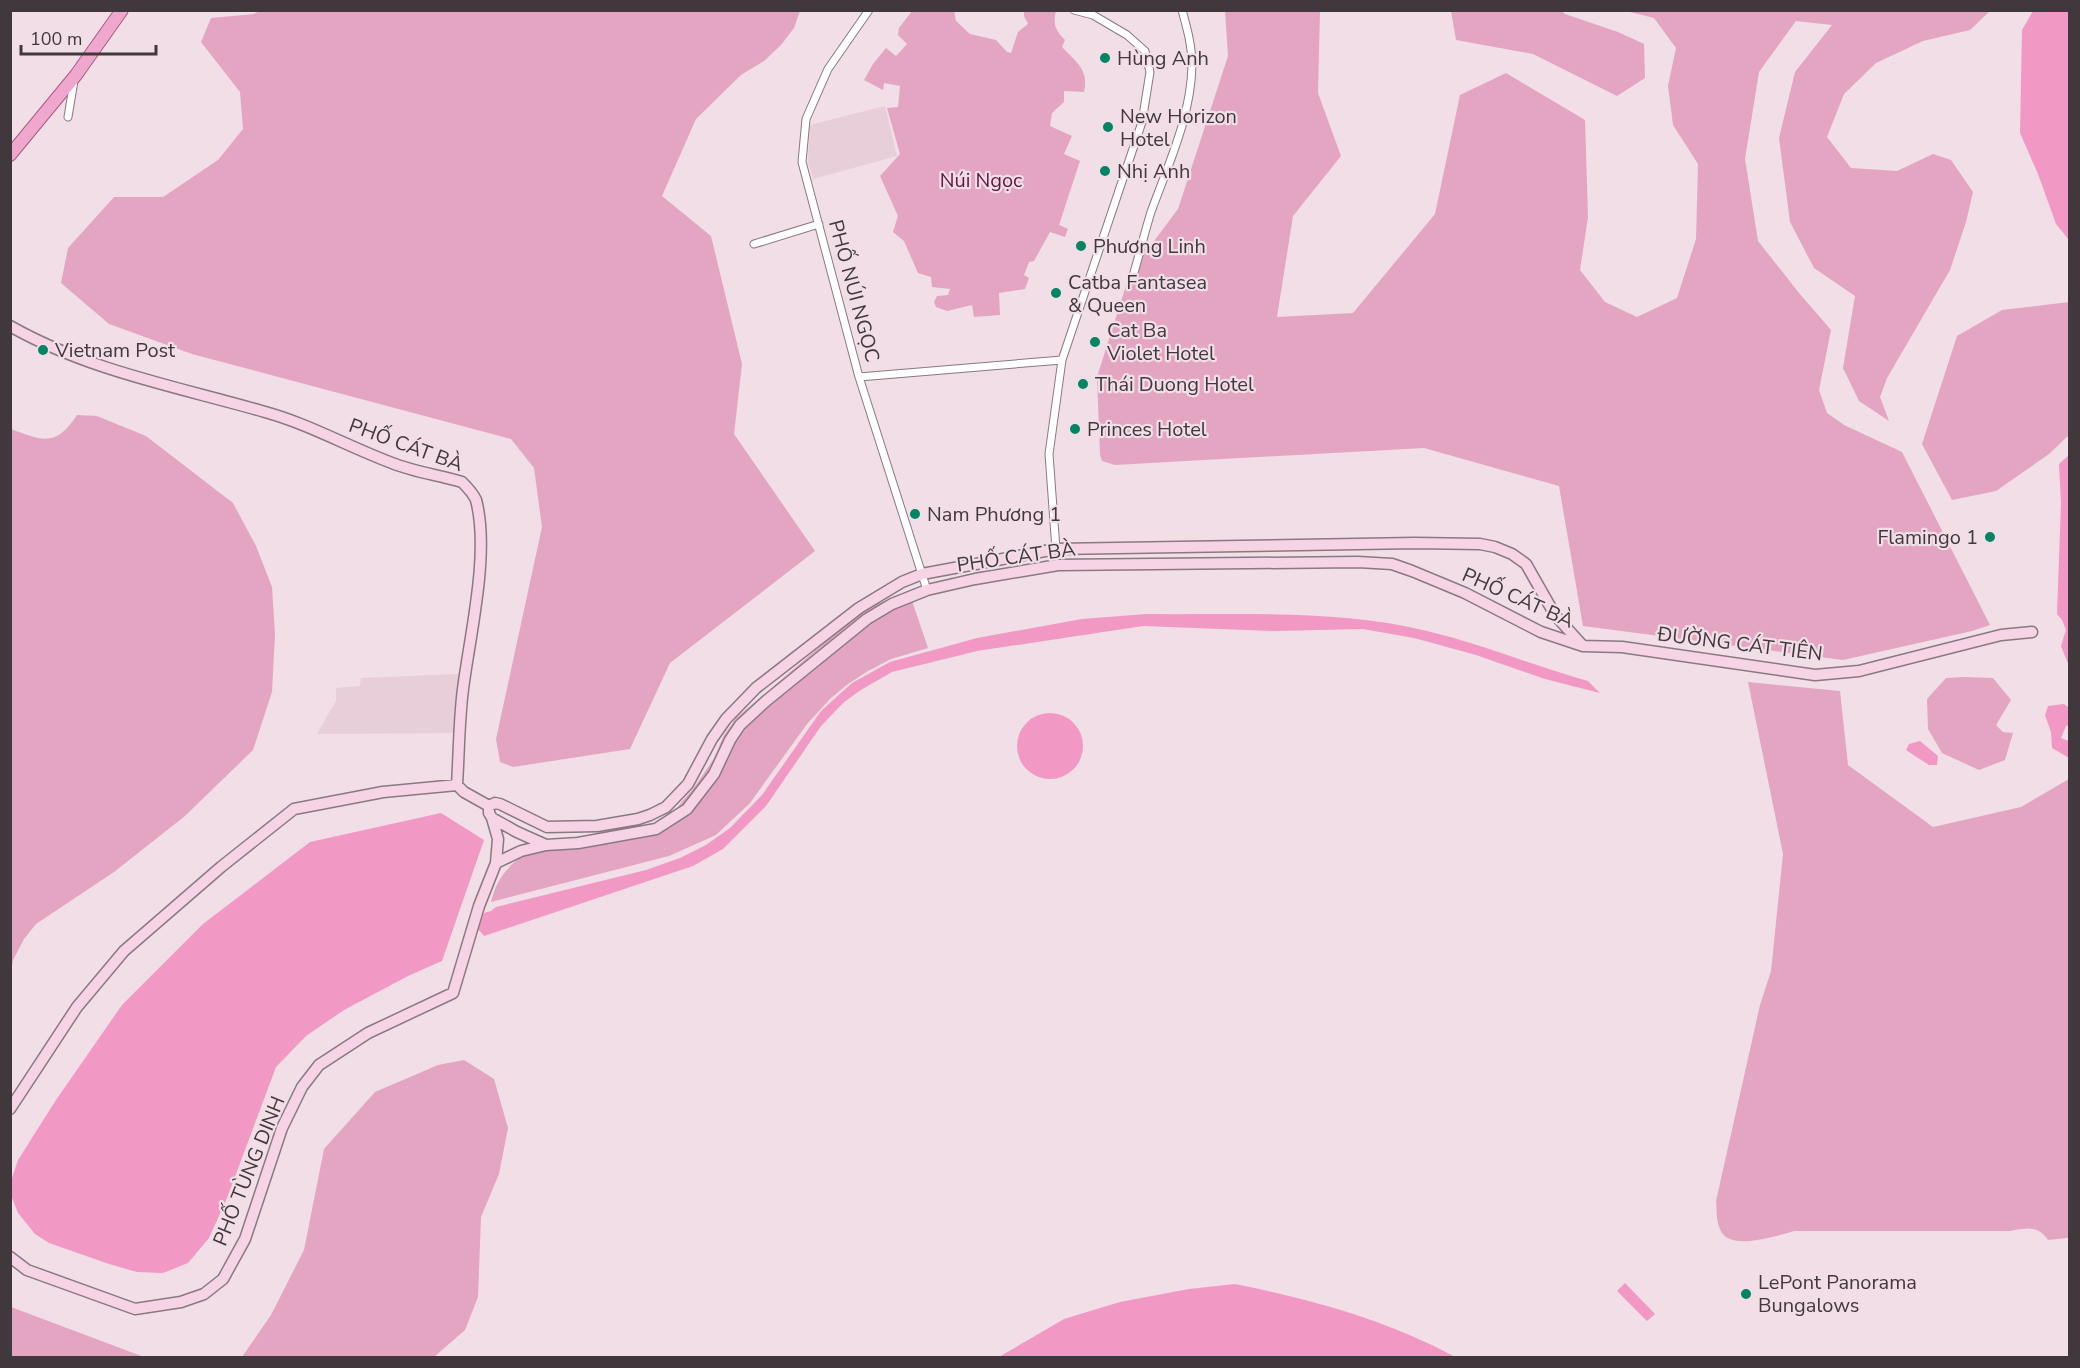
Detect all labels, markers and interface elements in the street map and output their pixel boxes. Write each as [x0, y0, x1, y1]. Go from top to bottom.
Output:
scale bar [21, 18, 156, 56]
text: 100 m [30, 27, 82, 51]
place label: Hùng Anh [1117, 45, 1209, 72]
marker: Hùng Anh [1098, 51, 1112, 65]
place label: New Horizon Hotel [1120, 103, 1237, 153]
marker: New Horizon Hotel [1101, 120, 1115, 134]
place label: Nhị Anh [1117, 158, 1190, 185]
marker: Nhị Anh [1098, 164, 1112, 178]
park label: Núi Ngọc [940, 167, 1022, 194]
street label: PHỐ NÚI NGỌC [822, 217, 887, 365]
place label: Phương Linh [1093, 233, 1206, 260]
marker: Phương Linh [1074, 239, 1088, 253]
place label: Catba Fantasea & Queen [1068, 269, 1207, 319]
marker: Catba Fantasea & Queen [1049, 286, 1063, 300]
place label: Cat Ba Violet Hotel [1106, 317, 1215, 367]
marker: Cat Ba Violet Hotel [1088, 335, 1102, 349]
place label: Vietnam Post [54, 337, 176, 364]
marker: Vietnam Post [36, 343, 50, 357]
place label: Thái Duong Hotel [1095, 371, 1254, 398]
marker: Thái Duong Hotel [1076, 377, 1090, 391]
street label: PHỐ CÁT BÀ [345, 411, 468, 478]
place label: Princes Hotel [1087, 416, 1207, 443]
marker: Princes Hotel [1068, 422, 1082, 436]
place label: Nam Phương 1 [927, 501, 1061, 528]
marker: Nam Phương 1 [908, 507, 922, 521]
place label: Flamingo 1 [1877, 524, 1978, 551]
marker: Flamingo 1 [1983, 530, 1997, 544]
street label: PHỐ CÁT BÀ [955, 534, 1078, 579]
street label: PHỐ CÁT BÀ [1458, 560, 1579, 635]
street label: ĐƯỜNG CÁT TIÊN [1655, 620, 1824, 668]
street label: PHỐ TÙNG DINH [206, 1092, 291, 1250]
place label: LePont Panorama Bungalows [1758, 1269, 1917, 1319]
marker: LePont Panorama Bungalows [1739, 1287, 1753, 1301]

